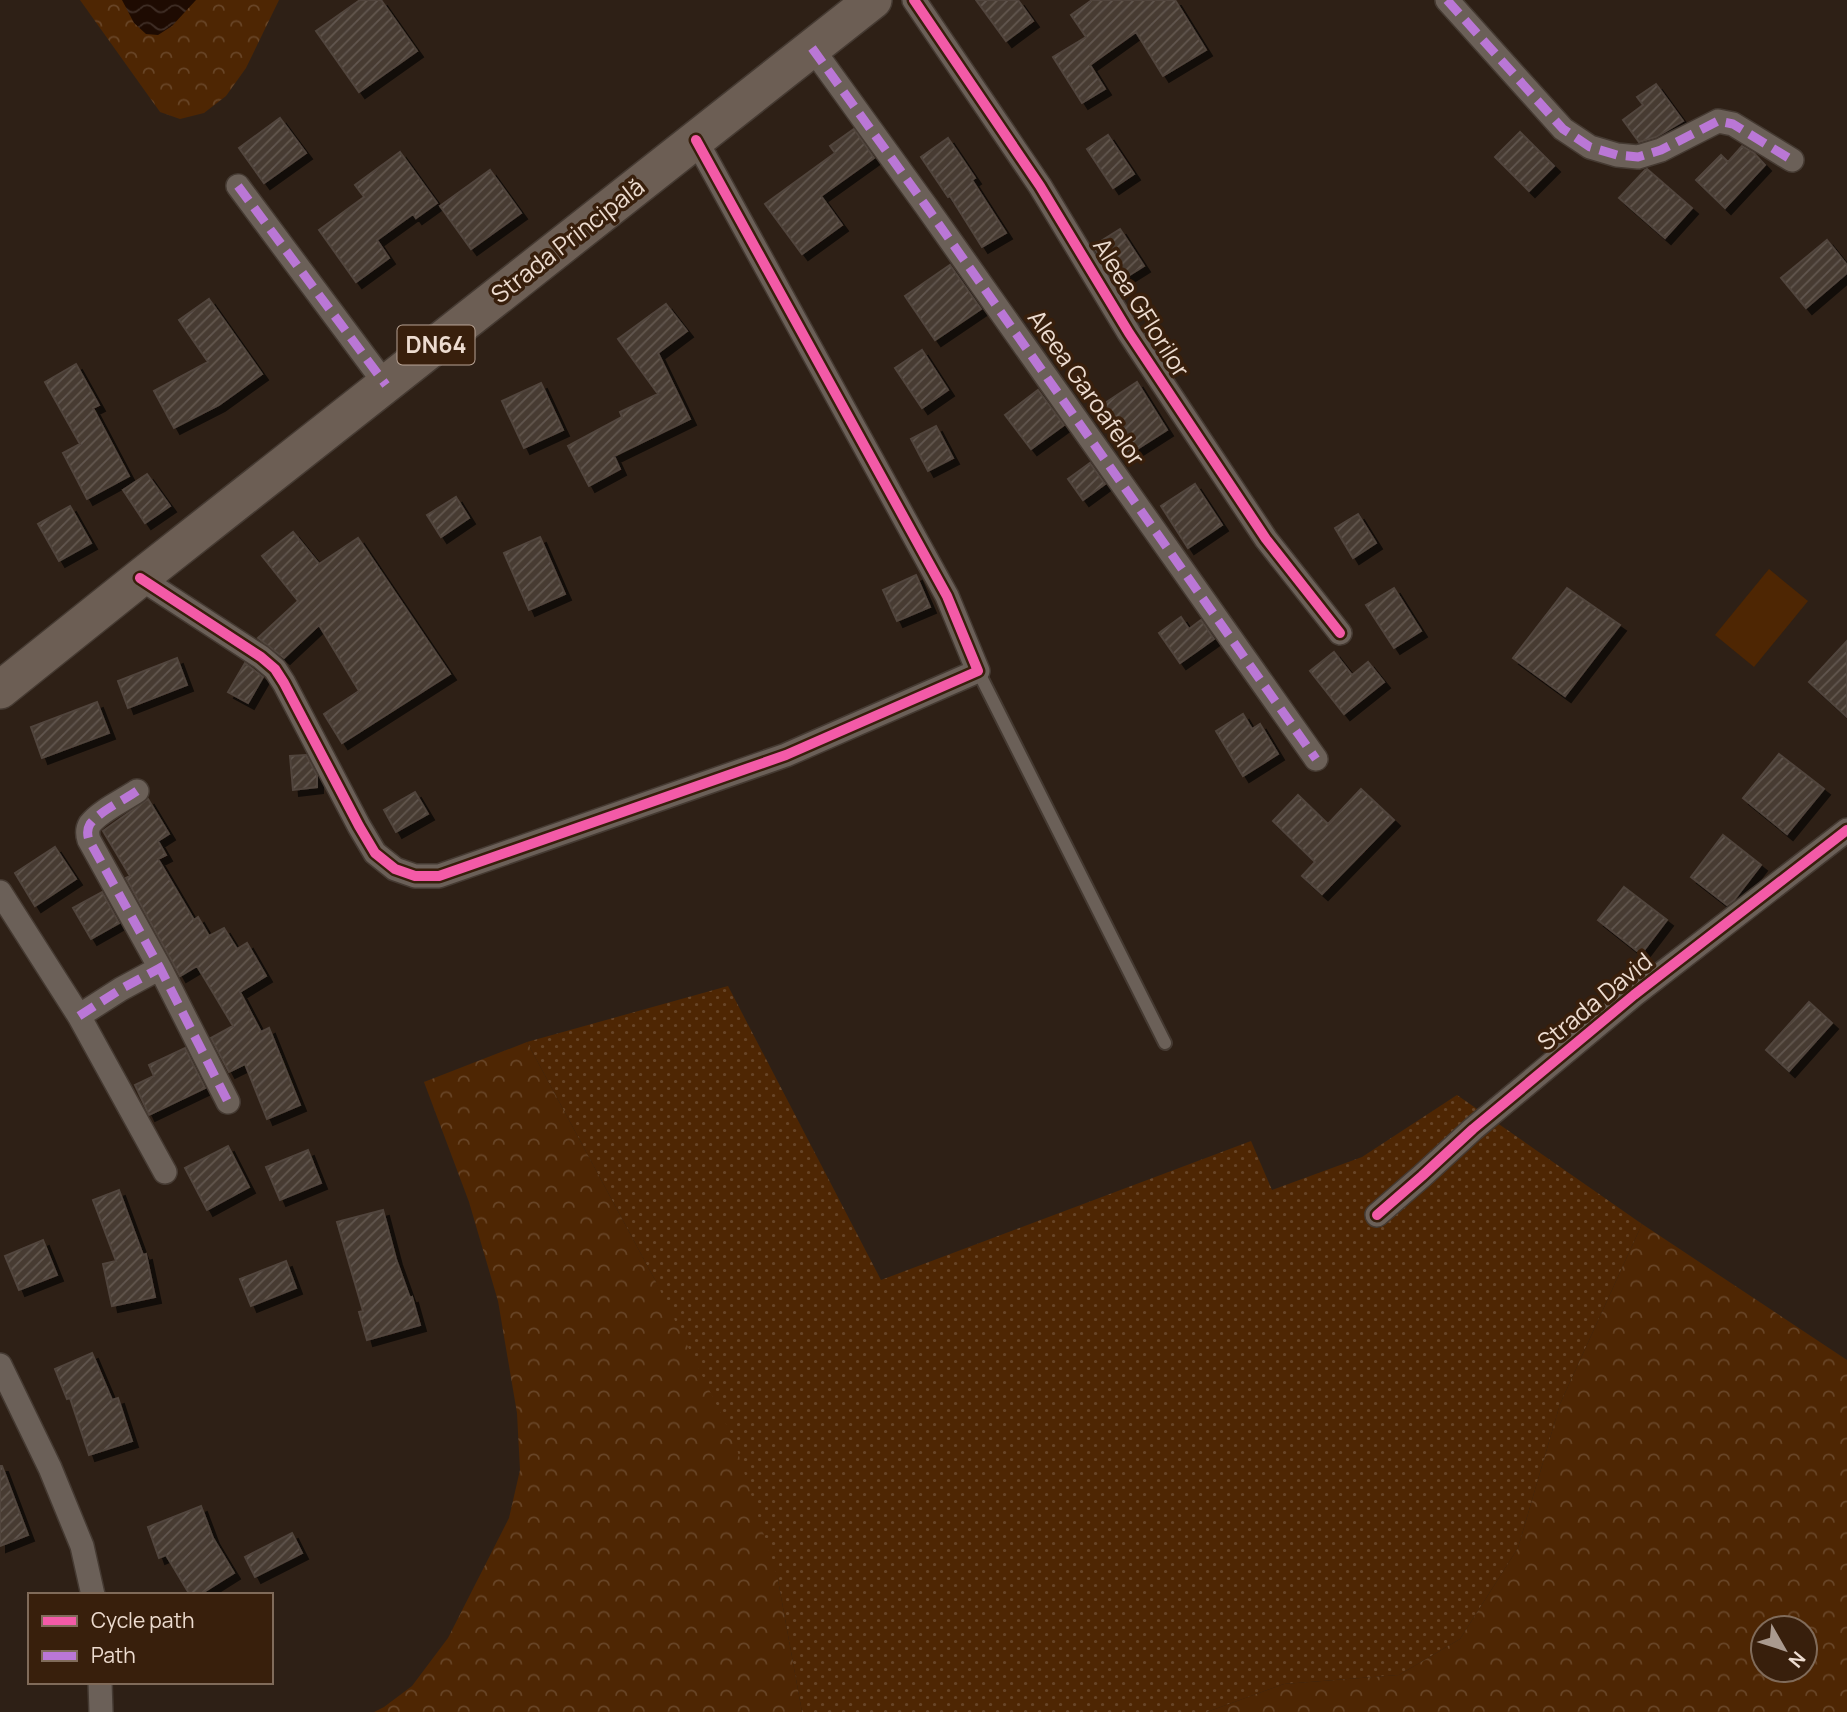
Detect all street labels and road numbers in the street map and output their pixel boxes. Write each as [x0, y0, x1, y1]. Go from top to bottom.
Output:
street label: Strada Principală [484, 169, 651, 310]
street label: Aleea GFlorilor [1086, 231, 1198, 383]
street label: Aleea Garoafelor [1021, 303, 1154, 472]
road number: DN64 [398, 326, 474, 364]
street label: Strada David [1530, 944, 1659, 1057]

